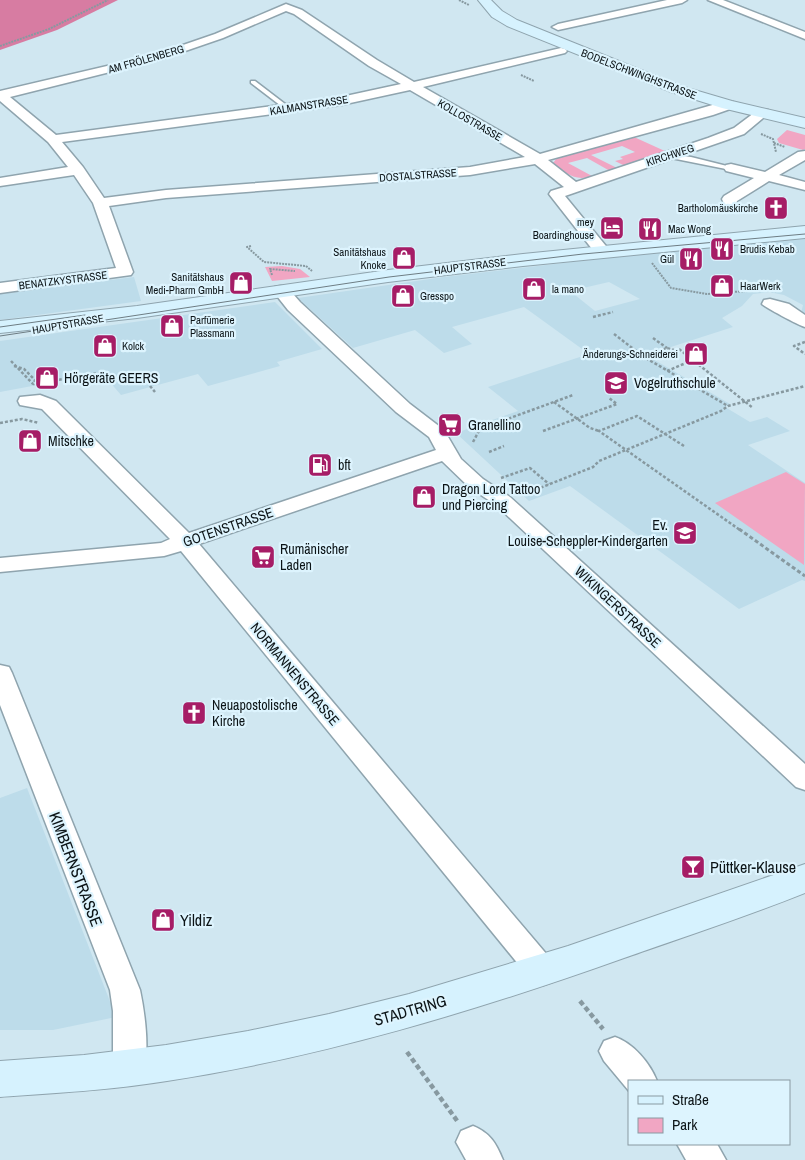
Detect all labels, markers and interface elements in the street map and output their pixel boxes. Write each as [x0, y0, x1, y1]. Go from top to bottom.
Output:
street label: AM FRÖLENBERG [106, 41, 186, 77]
street label: BODELSCHWINGHSTRASSE [579, 45, 699, 103]
street label: KALMANSTRASSE [269, 92, 349, 118]
street label: KOLLOSTRASSE [435, 96, 505, 144]
street label: KIRCHWEG [644, 141, 696, 169]
street label: DOSTALSTRASSE [379, 165, 457, 185]
church icon: Bartholomäuskirche [763, 195, 789, 221]
place label: Bartholomäuskirche [678, 201, 758, 215]
place label: mey Boardinghouse [533, 215, 594, 242]
hotel icon: mey Boardinghouse [599, 215, 625, 241]
restaurant icon: Mac Wong [637, 216, 663, 242]
place label: Mac Wong [668, 222, 711, 236]
restaurant icon: Brudis Kebab [709, 236, 735, 262]
place label: Brudis Kebab [740, 242, 795, 256]
place label: Sanitätshaus Knoke [333, 245, 386, 272]
shop icon: Sanitätshaus Knoke [391, 245, 417, 271]
restaurant icon: Gül [678, 246, 704, 272]
place label: Gül [660, 252, 674, 266]
street label: HAUPTSTRASSE [433, 255, 507, 277]
street label: BENATZKYSTRASSE [18, 268, 108, 292]
place label: Sanitätshaus Medi-Pharm GmbH [146, 270, 224, 297]
shop icon: Sanitätshaus Medi-Pharm GmbH [228, 270, 254, 296]
shop icon: HaarWerk [709, 273, 735, 299]
shop icon: la mano [521, 276, 547, 302]
place label: HaarWerk [740, 279, 781, 293]
place label: la mano [552, 282, 584, 296]
shop icon: Gresspo [390, 283, 416, 309]
place label: Gresspo [420, 289, 454, 303]
street label: HAUPTSTRASSE [31, 311, 105, 337]
shop icon: Parfümerie Plassmann [159, 313, 185, 339]
place label: Parfümerie Plassmann [190, 313, 235, 340]
shop icon: Kolck [92, 333, 118, 359]
place label: Kolck [122, 339, 145, 353]
shop icon: Änderungs-Schneiderei [683, 341, 709, 367]
place label: Änderungs-Schneiderei [582, 347, 678, 361]
shop icon: Hörgeräte GEERS [34, 365, 60, 391]
place label: Hörgeräte GEERS [64, 369, 159, 387]
school or university icon: Vogelruthschule [603, 370, 629, 396]
place label: Vogelruthschule [634, 374, 716, 392]
supermarket icon: Granellino [437, 412, 463, 438]
place label: Granellino [468, 416, 521, 434]
shop icon: Mitschke [17, 428, 43, 454]
place label: Mitschke [48, 432, 94, 450]
fuel station icon: bft [307, 452, 333, 478]
place label: bft [338, 456, 351, 474]
place label: Dragon Lord Tattoo und Piercing [442, 480, 540, 514]
shop icon: Dragon Lord Tattoo und Piercing [411, 484, 437, 510]
street label: GOTENSTRASSE [180, 503, 276, 551]
place label: Ev. Louise-Scheppler-Kindergarten [508, 516, 668, 550]
school or university icon: Ev. Louise-Scheppler-Kindergarten [672, 520, 698, 546]
place label: Rumänischer Laden [280, 540, 348, 574]
supermarket icon: Rumänischer Laden [250, 544, 276, 570]
street label: WIKINGERSTRASSE [571, 562, 665, 652]
street label: NORMANNENSTRASSE [247, 619, 343, 729]
place label: Neuapostolische Kirche [212, 696, 298, 730]
church icon: Neuapostolische Kirche [181, 700, 207, 726]
street label: KIMBERNSTRASSE [44, 809, 108, 929]
bar icon: Püttker-Klause [680, 854, 706, 880]
place label: Püttker-Klause [710, 856, 796, 878]
shop icon: Yildiz [150, 907, 176, 933]
place label: Yildiz [180, 909, 213, 931]
street label: STADTRING [371, 989, 449, 1031]
legend [628, 1080, 790, 1145]
text: Straße [672, 1089, 709, 1110]
text: Park [672, 1114, 698, 1135]

